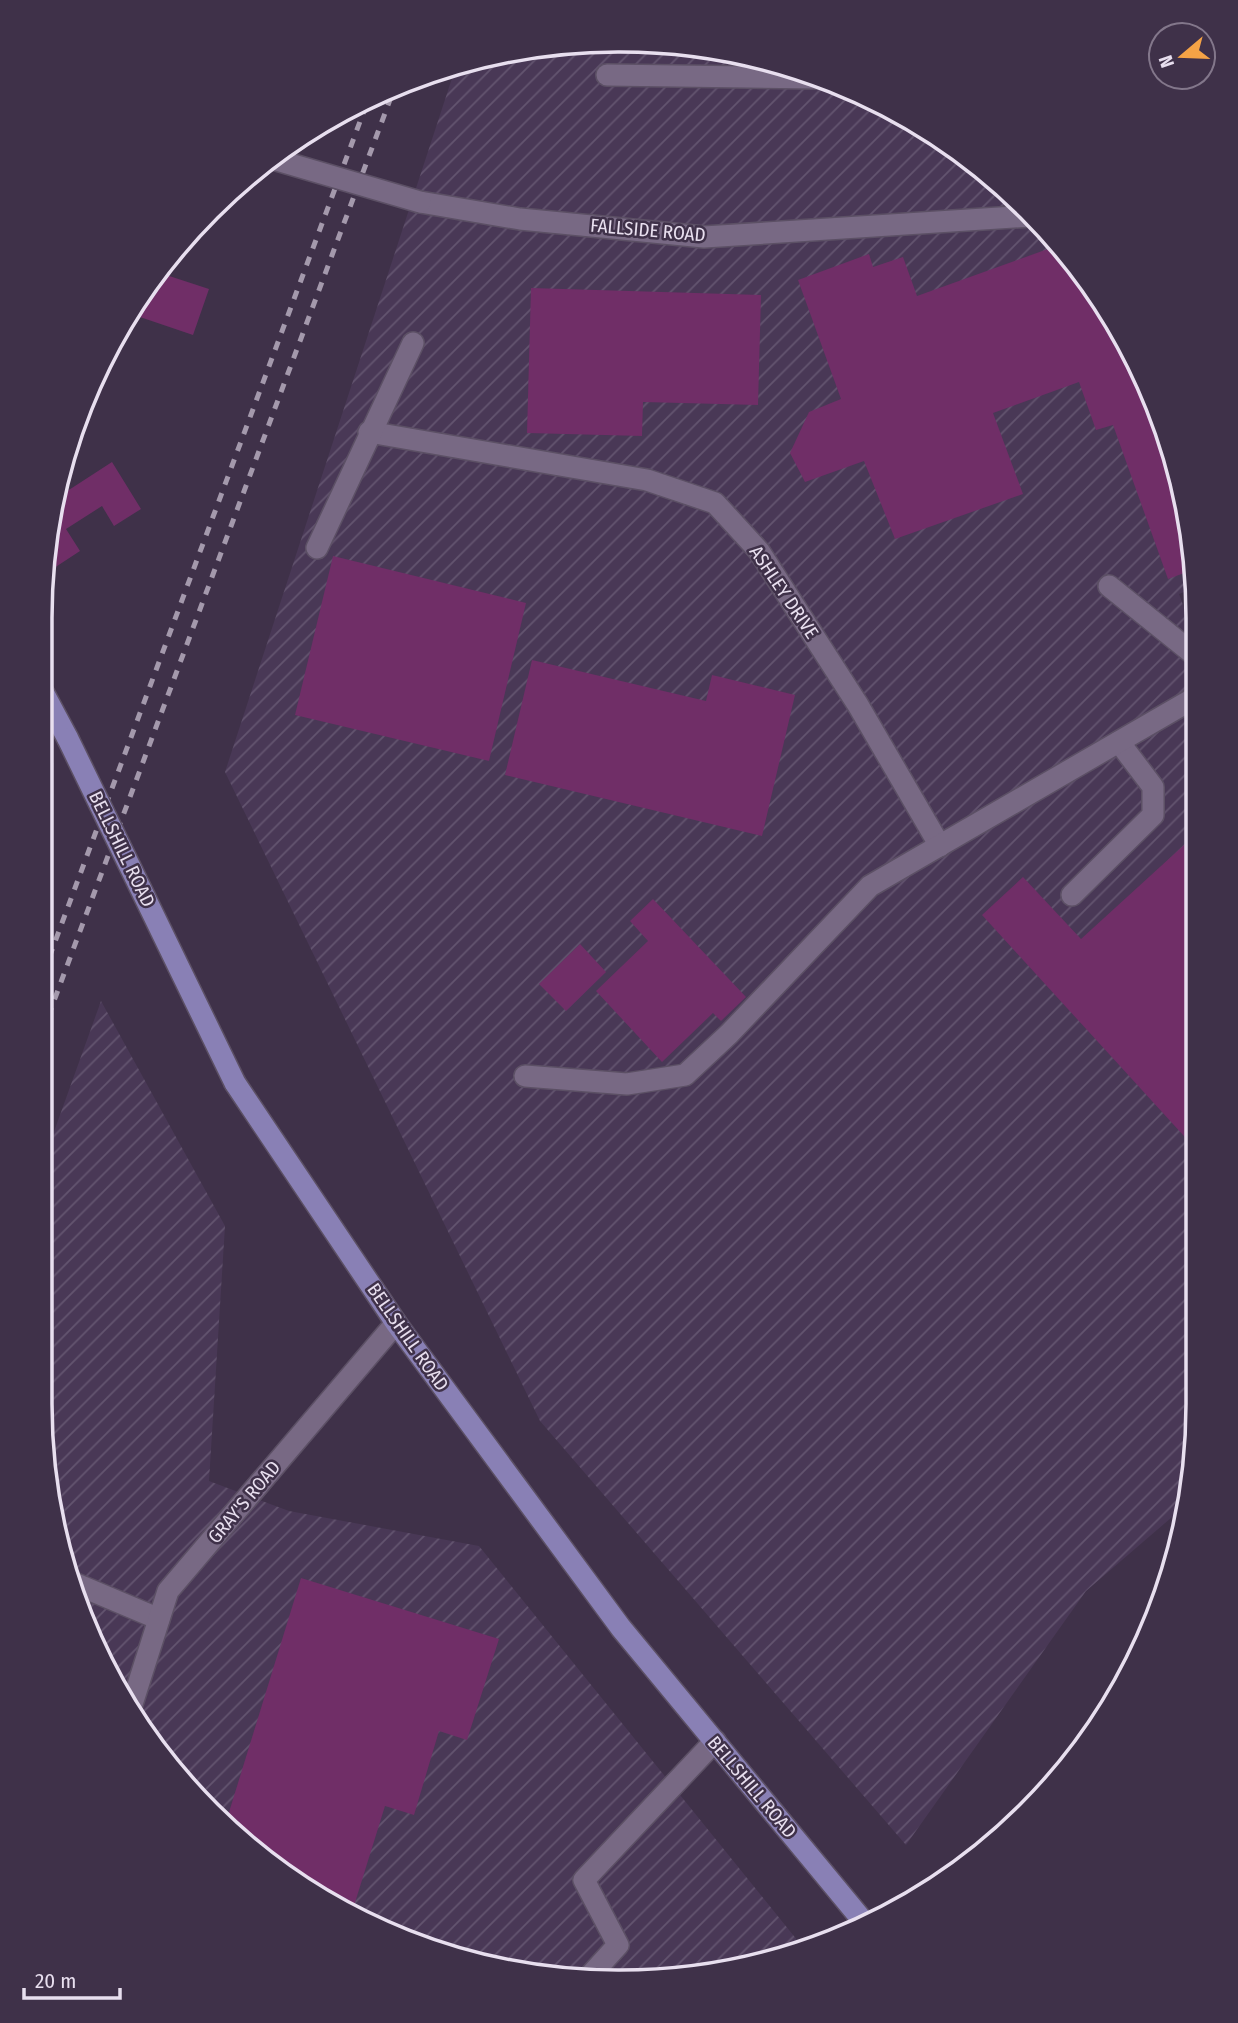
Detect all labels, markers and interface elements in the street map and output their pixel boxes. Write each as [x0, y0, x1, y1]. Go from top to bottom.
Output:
north arrow [1147, 21, 1217, 91]
text: N [1154, 52, 1179, 71]
street label: FALLSIDE ROAD [589, 214, 707, 246]
street label: ASHLEY DRIVE [745, 541, 824, 643]
street label: BELLSHILL ROAD [84, 787, 160, 911]
street label: BELLSHILL ROAD [362, 1279, 454, 1395]
street label: GRAY'S ROAD [203, 1456, 285, 1548]
street label: BELLSHILL ROAD [703, 1731, 801, 1843]
scale bar [24, 1956, 121, 2000]
text: 20 m [35, 1968, 76, 1994]

